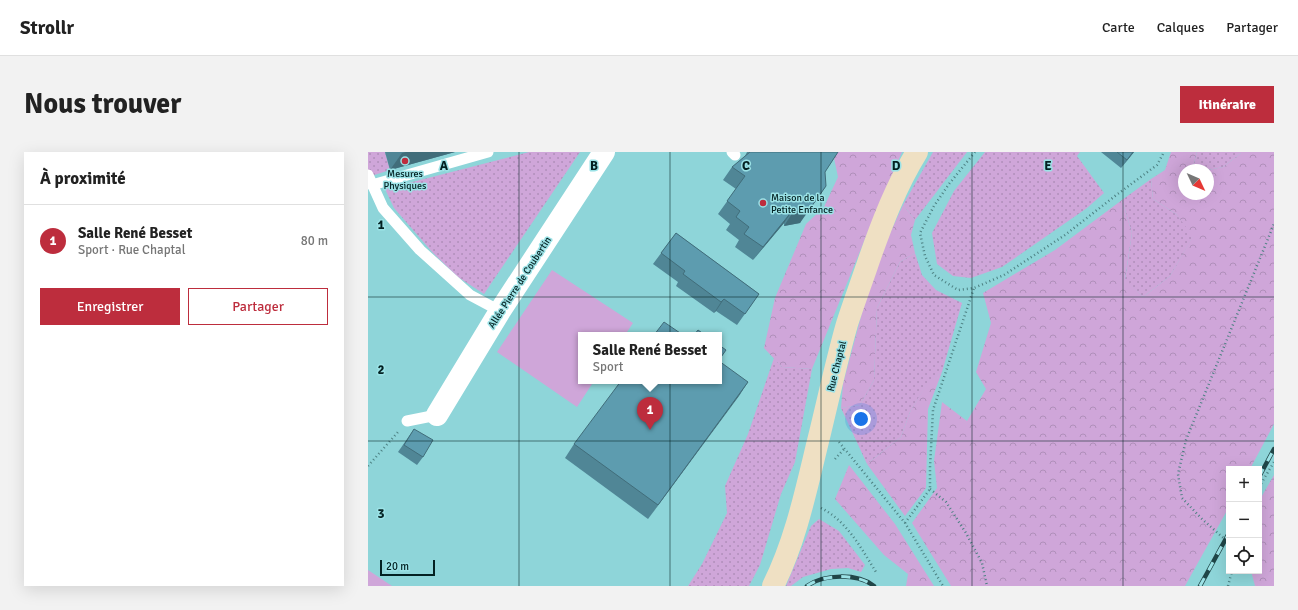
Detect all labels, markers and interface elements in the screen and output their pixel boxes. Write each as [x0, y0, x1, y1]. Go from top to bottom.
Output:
text: Strollr [20, 16, 74, 40]
text: Carte [1102, 19, 1135, 36]
text: Calques [1157, 19, 1204, 36]
text: Partager [1226, 19, 1278, 36]
button: Itinéraire [1180, 86, 1274, 123]
text: Nous trouver [24, 87, 181, 121]
marker: Mesures Physiques [400, 156, 410, 166]
text: A [440, 158, 449, 174]
text: B [590, 158, 598, 174]
text: C [742, 158, 750, 174]
text: D [892, 158, 901, 174]
text: E [1044, 158, 1052, 174]
north arrow [1178, 164, 1214, 200]
text: À proximité [40, 168, 126, 189]
place label: Mesures Physiques [384, 168, 427, 192]
place label: Maison de la Petite Enfance [771, 192, 833, 216]
marker: Maison de la Petite Enfance [758, 198, 768, 208]
text: 1 [377, 217, 385, 233]
text: Salle René Besset [78, 224, 192, 242]
text: 1 [49, 233, 57, 249]
text: 80 m [301, 233, 328, 249]
street label: Allée Pierre de Coubertin [486, 235, 554, 331]
text: Sport · Rue Chaptal [78, 242, 185, 258]
button: Enregistrer [40, 288, 180, 325]
button: Partager [188, 288, 328, 325]
popup [578, 332, 722, 384]
street label: Rue Chaptal [825, 340, 849, 393]
text: Salle René Besset [593, 341, 707, 359]
text: Sport [593, 359, 623, 375]
text: 2 [377, 362, 385, 378]
pin: 1 [637, 397, 663, 430]
your location [851, 409, 871, 429]
map controls [1226, 466, 1262, 574]
button: + [1226, 466, 1262, 502]
button: − [1226, 502, 1262, 538]
text: 3 [377, 506, 385, 522]
button: locate [1226, 538, 1262, 574]
scale bar [380, 558, 435, 577]
text: 20 m [386, 560, 409, 573]

